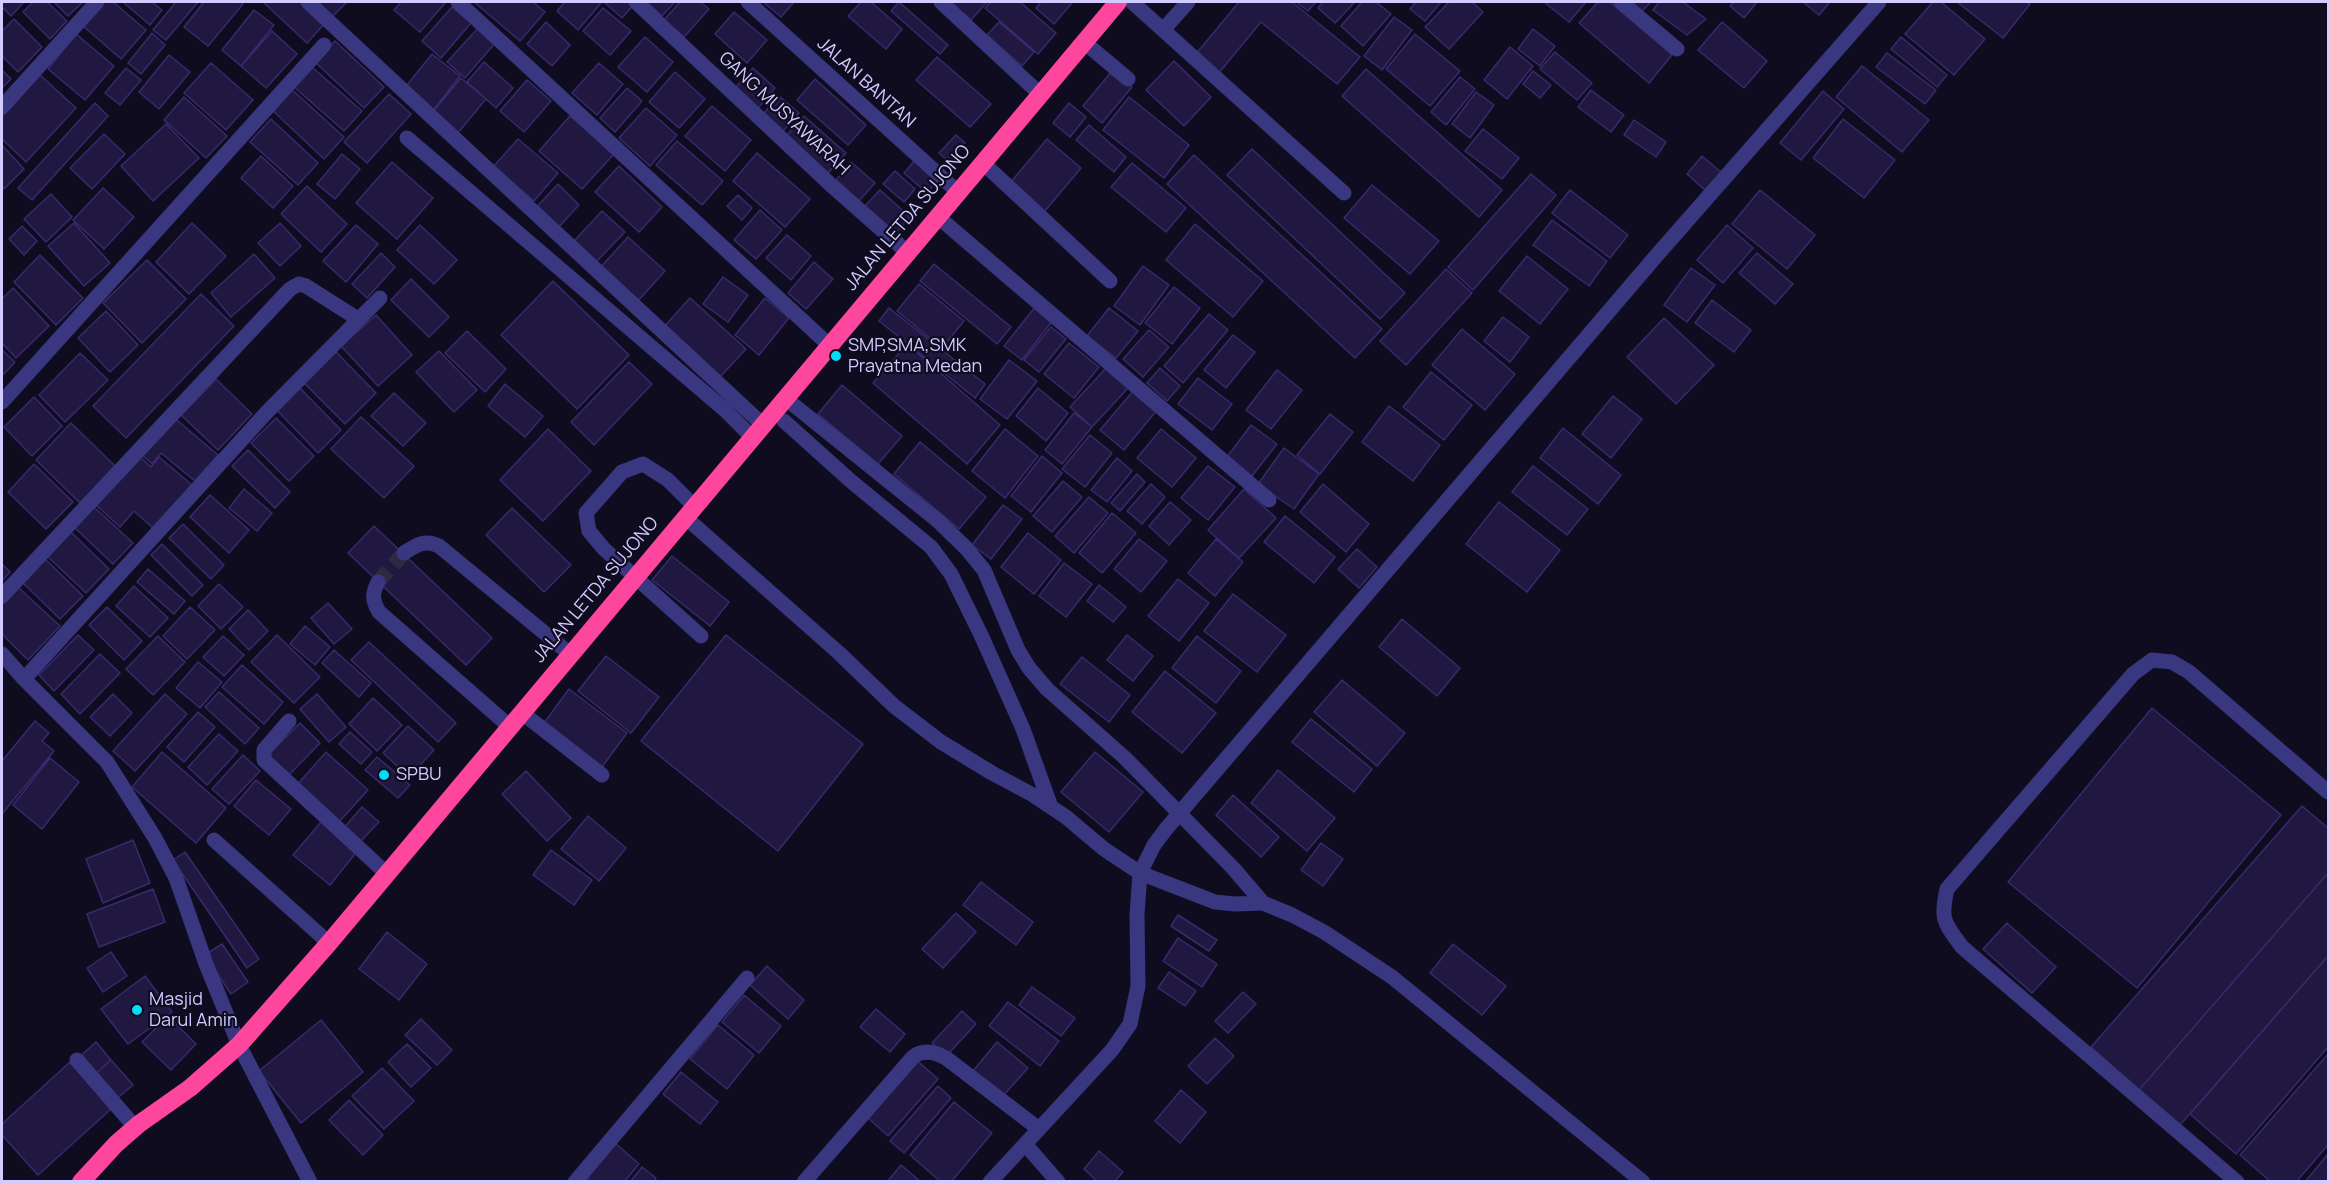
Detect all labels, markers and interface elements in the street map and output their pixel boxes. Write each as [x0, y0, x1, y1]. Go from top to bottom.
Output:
street label: JALAN BANTAN [812, 33, 920, 133]
street label: GANG MUSYAWARAH [714, 48, 854, 180]
street label: JALAN LETDA SUJONO [841, 141, 975, 295]
place label: SMP,SMA,SMK Prayatna Medan [848, 335, 982, 378]
marker: SMP,SMA,SMK Prayatna Medan [829, 349, 843, 363]
street label: JALAN LETDA SUJONO [529, 513, 663, 667]
place label: SPBU [396, 764, 442, 786]
marker: SPBU [377, 768, 391, 782]
place label: Masjid Darul Amin [149, 989, 238, 1032]
marker: Masjid Darul Amin [130, 1003, 144, 1017]

